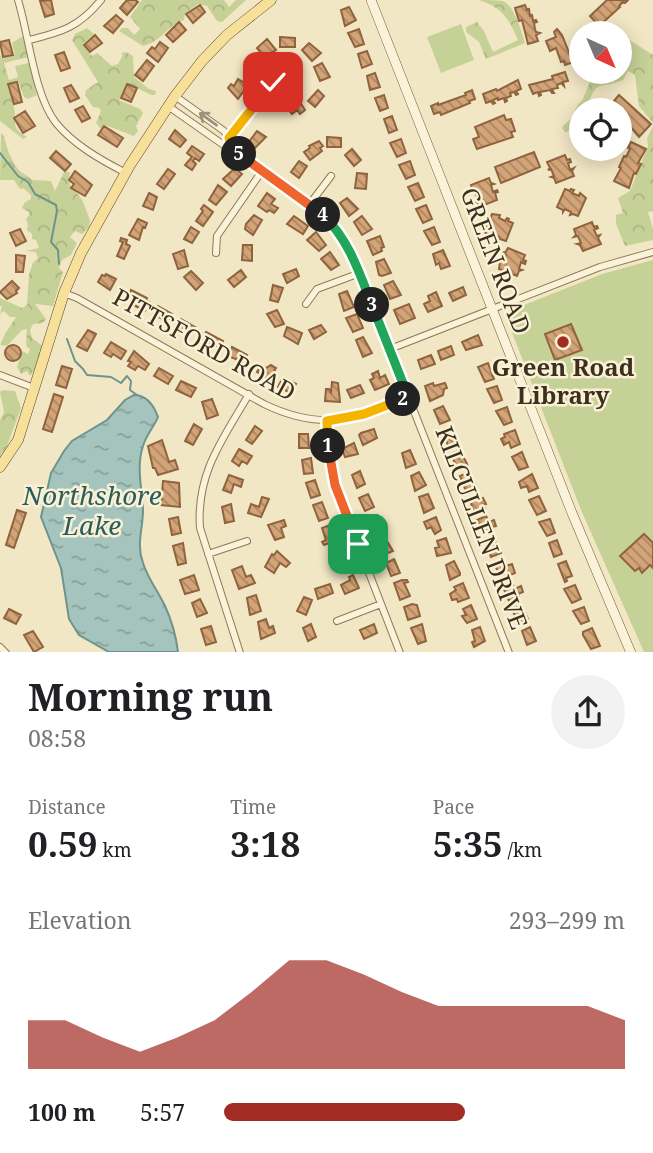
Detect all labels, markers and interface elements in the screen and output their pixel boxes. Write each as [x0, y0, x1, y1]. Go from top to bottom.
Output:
north arrow [569, 21, 632, 84]
map controls [569, 21, 632, 161]
pin [243, 52, 303, 112]
icon: check [254, 63, 292, 101]
button: locate [569, 98, 632, 161]
one-way arrow [199, 112, 218, 127]
pin: 5 [222, 136, 256, 172]
text: 5 [233, 140, 244, 166]
street label: GREEN ROAD [453, 183, 539, 338]
pin: 4 [306, 198, 340, 232]
text: 4 [317, 201, 328, 227]
street label: PITTSFORD ROAD [107, 280, 302, 408]
pin: 3 [354, 288, 390, 322]
text: 3 [366, 291, 377, 317]
marker: Green Road Library [555, 334, 571, 350]
place label: Green Road Library [492, 350, 635, 411]
pin: 2 [386, 382, 420, 416]
text: 2 [397, 385, 408, 411]
street label: KILCULLEN DRIVE [428, 421, 536, 634]
pin: 1 [310, 428, 346, 464]
text: 1 [322, 432, 333, 458]
water label: Northshore Lake [21, 477, 162, 543]
pin [328, 514, 388, 574]
icon: arrive [339, 525, 377, 563]
text: Morning run [28, 670, 273, 722]
button: share [551, 675, 625, 749]
text: 08:58 [28, 722, 86, 754]
text: Distance [28, 794, 106, 820]
text: Time [230, 794, 276, 820]
text: Pace [433, 794, 474, 820]
text: 0.59 [28, 820, 98, 867]
text: 3:18 [230, 820, 300, 867]
text: 5:35 [433, 820, 503, 867]
text: km [98, 837, 132, 863]
text: /km [503, 837, 542, 863]
text: Elevation [28, 904, 132, 936]
text: 293–299 m [509, 904, 625, 936]
text: 100 m [28, 1096, 96, 1128]
text: 5:57 [140, 1096, 185, 1128]

